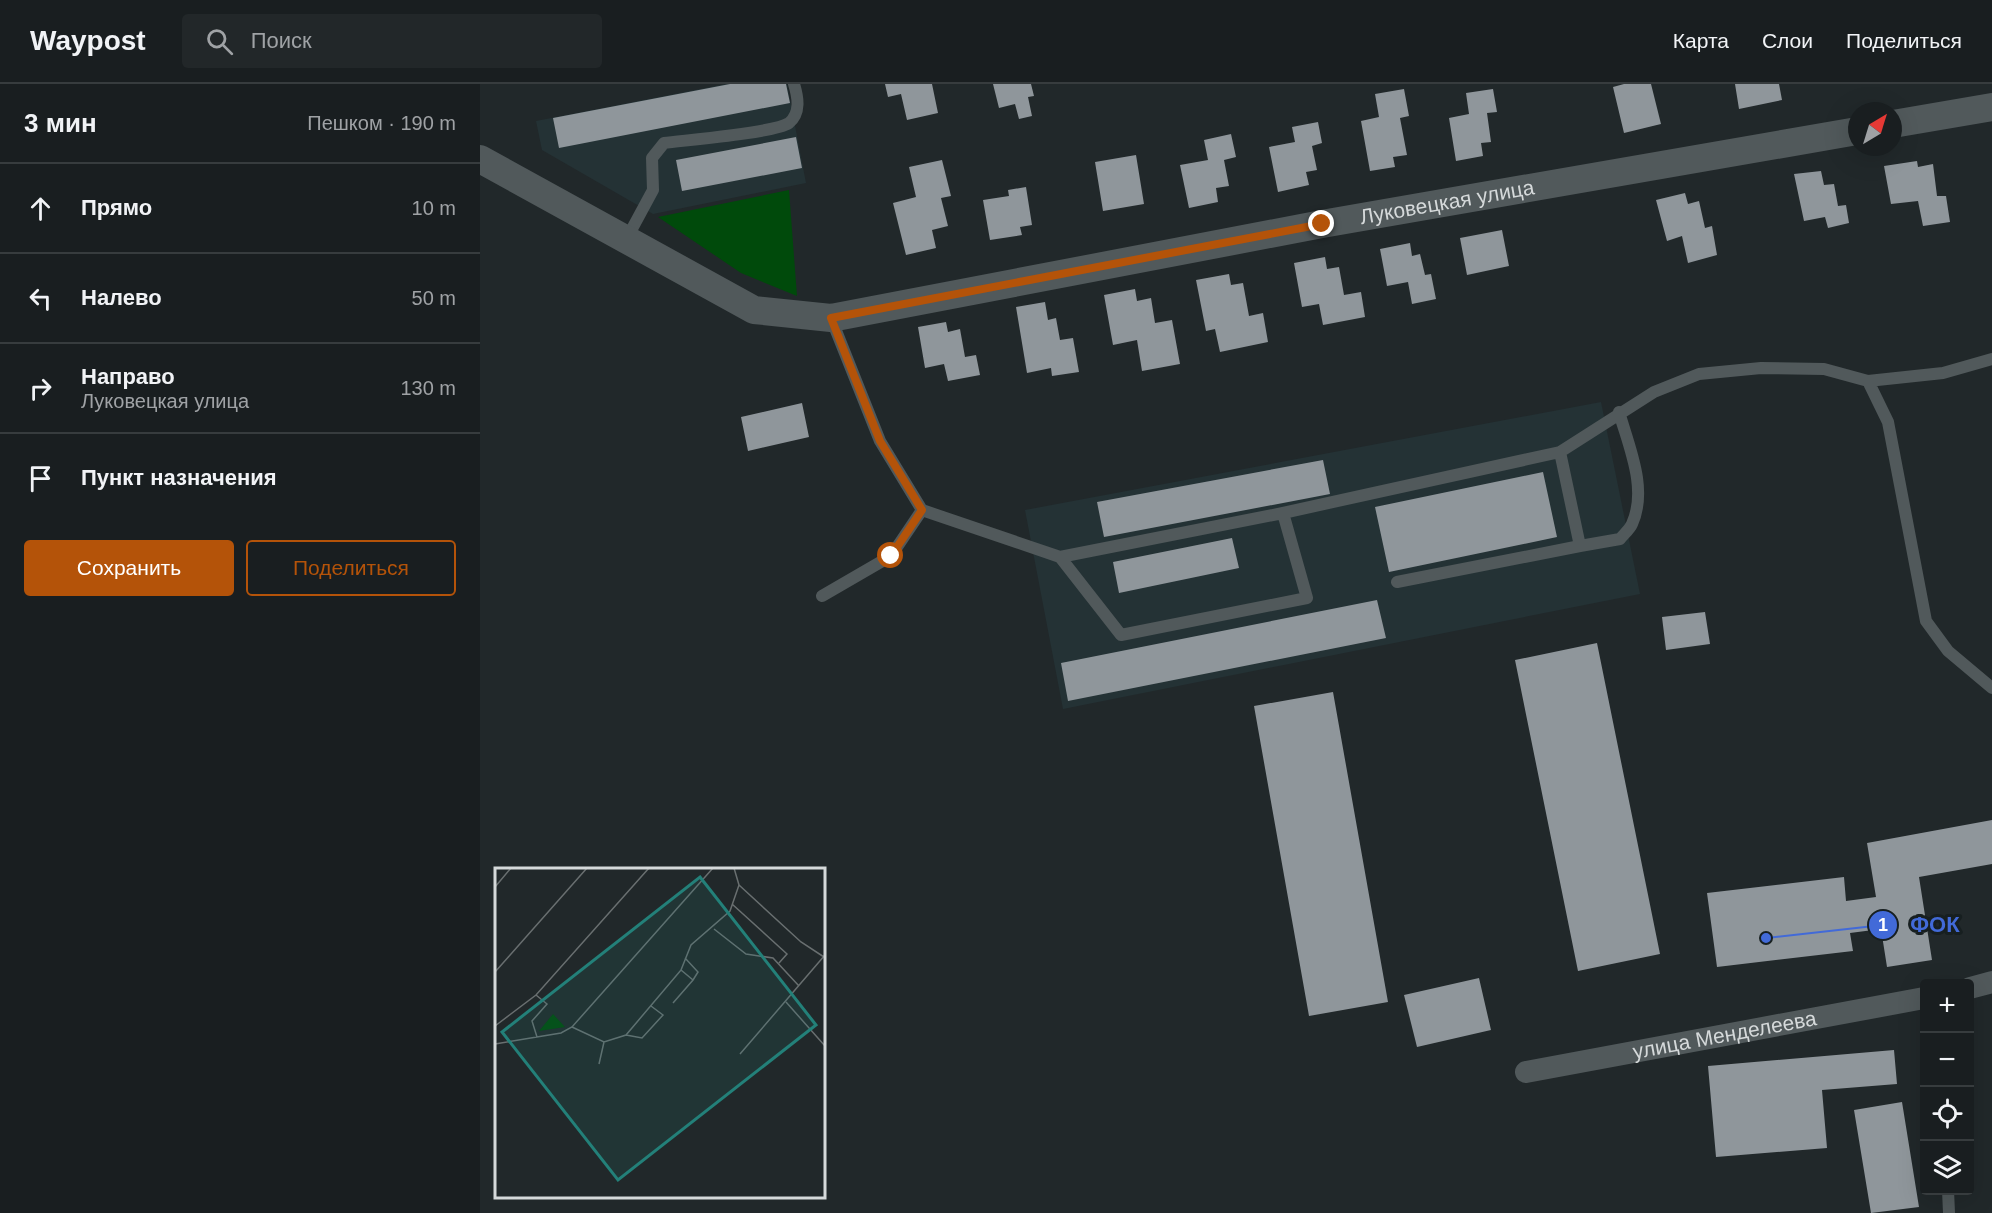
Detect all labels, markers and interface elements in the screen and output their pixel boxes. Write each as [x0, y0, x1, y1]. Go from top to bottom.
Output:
search box [182, 14, 602, 68]
text: Waypost [30, 25, 146, 56]
icon: search [203, 25, 236, 58]
text: Поиск [251, 28, 312, 53]
text: Карта [1673, 29, 1729, 52]
text: Слои [1762, 29, 1813, 52]
text: Поделиться [1846, 29, 1962, 52]
north arrow [1848, 102, 1902, 156]
text: 3 мин [24, 108, 97, 138]
text: Пешком · 190 m [307, 112, 456, 134]
street label: Луковецкая улица [1358, 175, 1536, 228]
icon: ahead [24, 192, 57, 225]
text: Прямо [81, 195, 152, 220]
text: 10 m [412, 197, 456, 219]
route end [1308, 210, 1334, 236]
icon: left [24, 282, 57, 315]
text: Налево [81, 285, 162, 310]
text: 50 m [412, 287, 456, 309]
text: Направо [81, 364, 175, 389]
icon: right [24, 372, 57, 405]
text: 130 m [400, 377, 456, 399]
text: Луковецкая улица [81, 390, 249, 412]
icon: arrive [24, 462, 57, 495]
text: Пункт назначения [81, 465, 277, 490]
button: Сохранить [24, 540, 234, 596]
button: Поделиться [246, 540, 456, 596]
route start [877, 542, 903, 568]
inset map [495, 868, 825, 1198]
callout: ФОК [1868, 905, 1971, 945]
text: ФОК [1910, 912, 1960, 937]
text: 1 [1878, 915, 1888, 935]
map controls [1920, 979, 1974, 1195]
button: + [1920, 979, 1974, 1033]
street label: улица Менделеева [1631, 1006, 1818, 1063]
button: − [1920, 1033, 1974, 1087]
button: locate [1920, 1087, 1974, 1141]
button: layers [1920, 1141, 1974, 1195]

